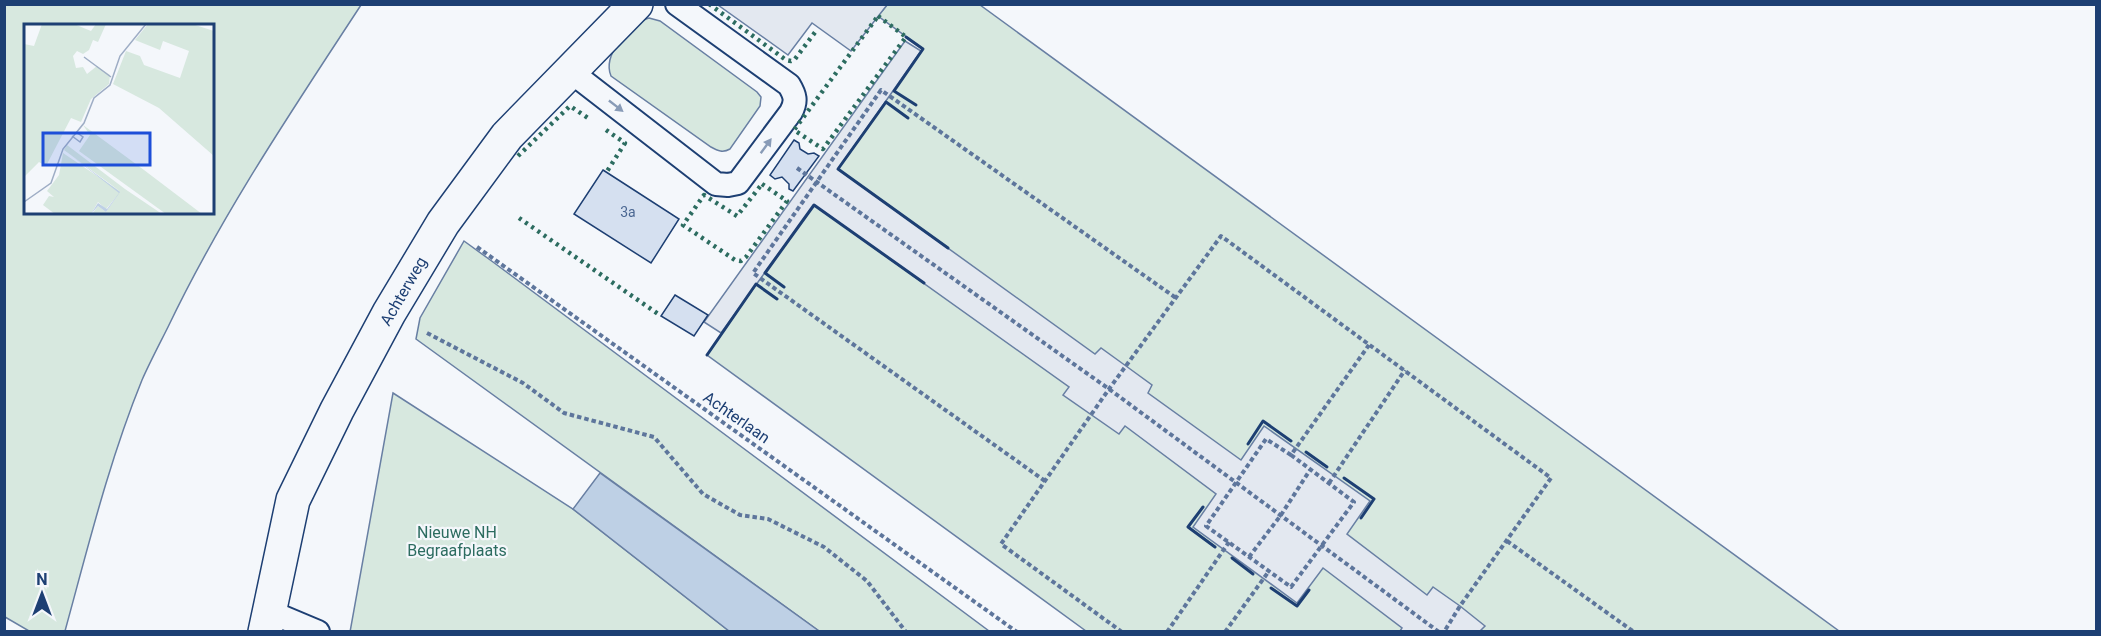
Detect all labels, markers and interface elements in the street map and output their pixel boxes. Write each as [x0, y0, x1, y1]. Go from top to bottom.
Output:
inset map [24, 24, 214, 214]
one-way arrow [608, 100, 624, 113]
one-way arrow [760, 139, 772, 154]
house number: 3a [620, 204, 636, 220]
street label: Achterweg [376, 253, 431, 329]
street label: Achterlaan [700, 388, 774, 447]
park label: Nieuwe NH Begraafplaats [407, 523, 507, 560]
north arrow [12, 564, 72, 624]
text: N [36, 570, 48, 589]

